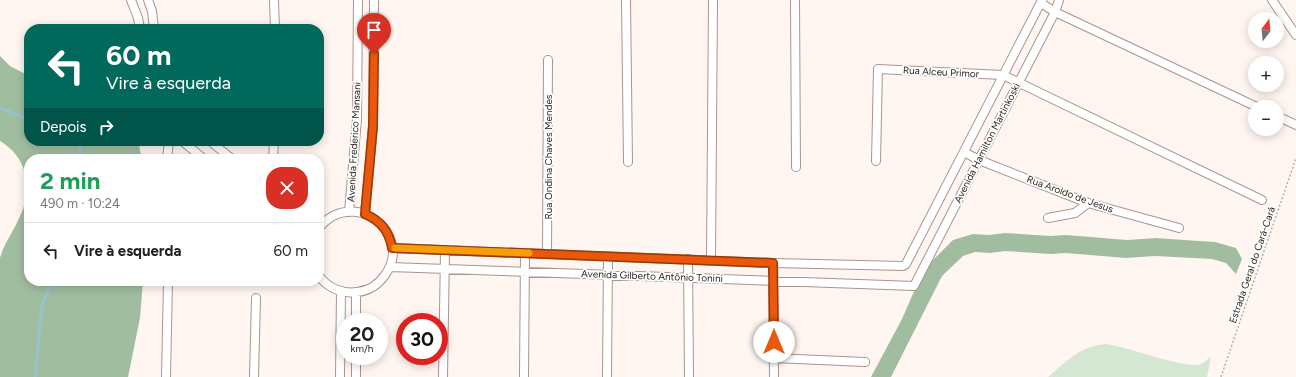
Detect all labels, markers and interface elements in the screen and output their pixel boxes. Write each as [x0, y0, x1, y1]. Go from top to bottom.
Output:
north arrow [1248, 12, 1284, 48]
map controls [1248, 12, 1284, 136]
pin [357, 13, 391, 54]
icon: arrive [363, 19, 385, 41]
text: 60 m [106, 38, 171, 72]
icon: left [40, 40, 92, 92]
button: + [1248, 56, 1284, 92]
street label: Rua Alceu Primor [902, 64, 980, 81]
text: Vire à esquerda [106, 72, 231, 94]
street label: Avenida Hamilton Martinkoski [951, 81, 1023, 205]
street label: Avenida Frederico Mansani [344, 82, 364, 202]
street label: Rua Ondina Chaves Mendes [542, 94, 555, 220]
button: − [1248, 100, 1284, 136]
icon: right [95, 116, 117, 138]
text: Depois [40, 118, 87, 136]
text: 2 min [40, 166, 100, 195]
button: close [266, 167, 308, 209]
street label: Rua Aroldo de Jesus [1025, 172, 1115, 216]
text: 490 m · 10:24 [40, 196, 120, 211]
street label: Estrada Geral do Cará-Cará [1226, 205, 1278, 325]
icon: left [40, 240, 62, 262]
text: Vire à esquerda [74, 242, 181, 260]
text: 60 m [273, 242, 308, 260]
street label: Avenida Gilberto Antônio Tonini [581, 267, 723, 285]
speed limit sign: 30 [396, 313, 448, 365]
position arrow [753, 321, 795, 363]
text: 20 [350, 322, 374, 346]
text: km/h [351, 342, 373, 355]

